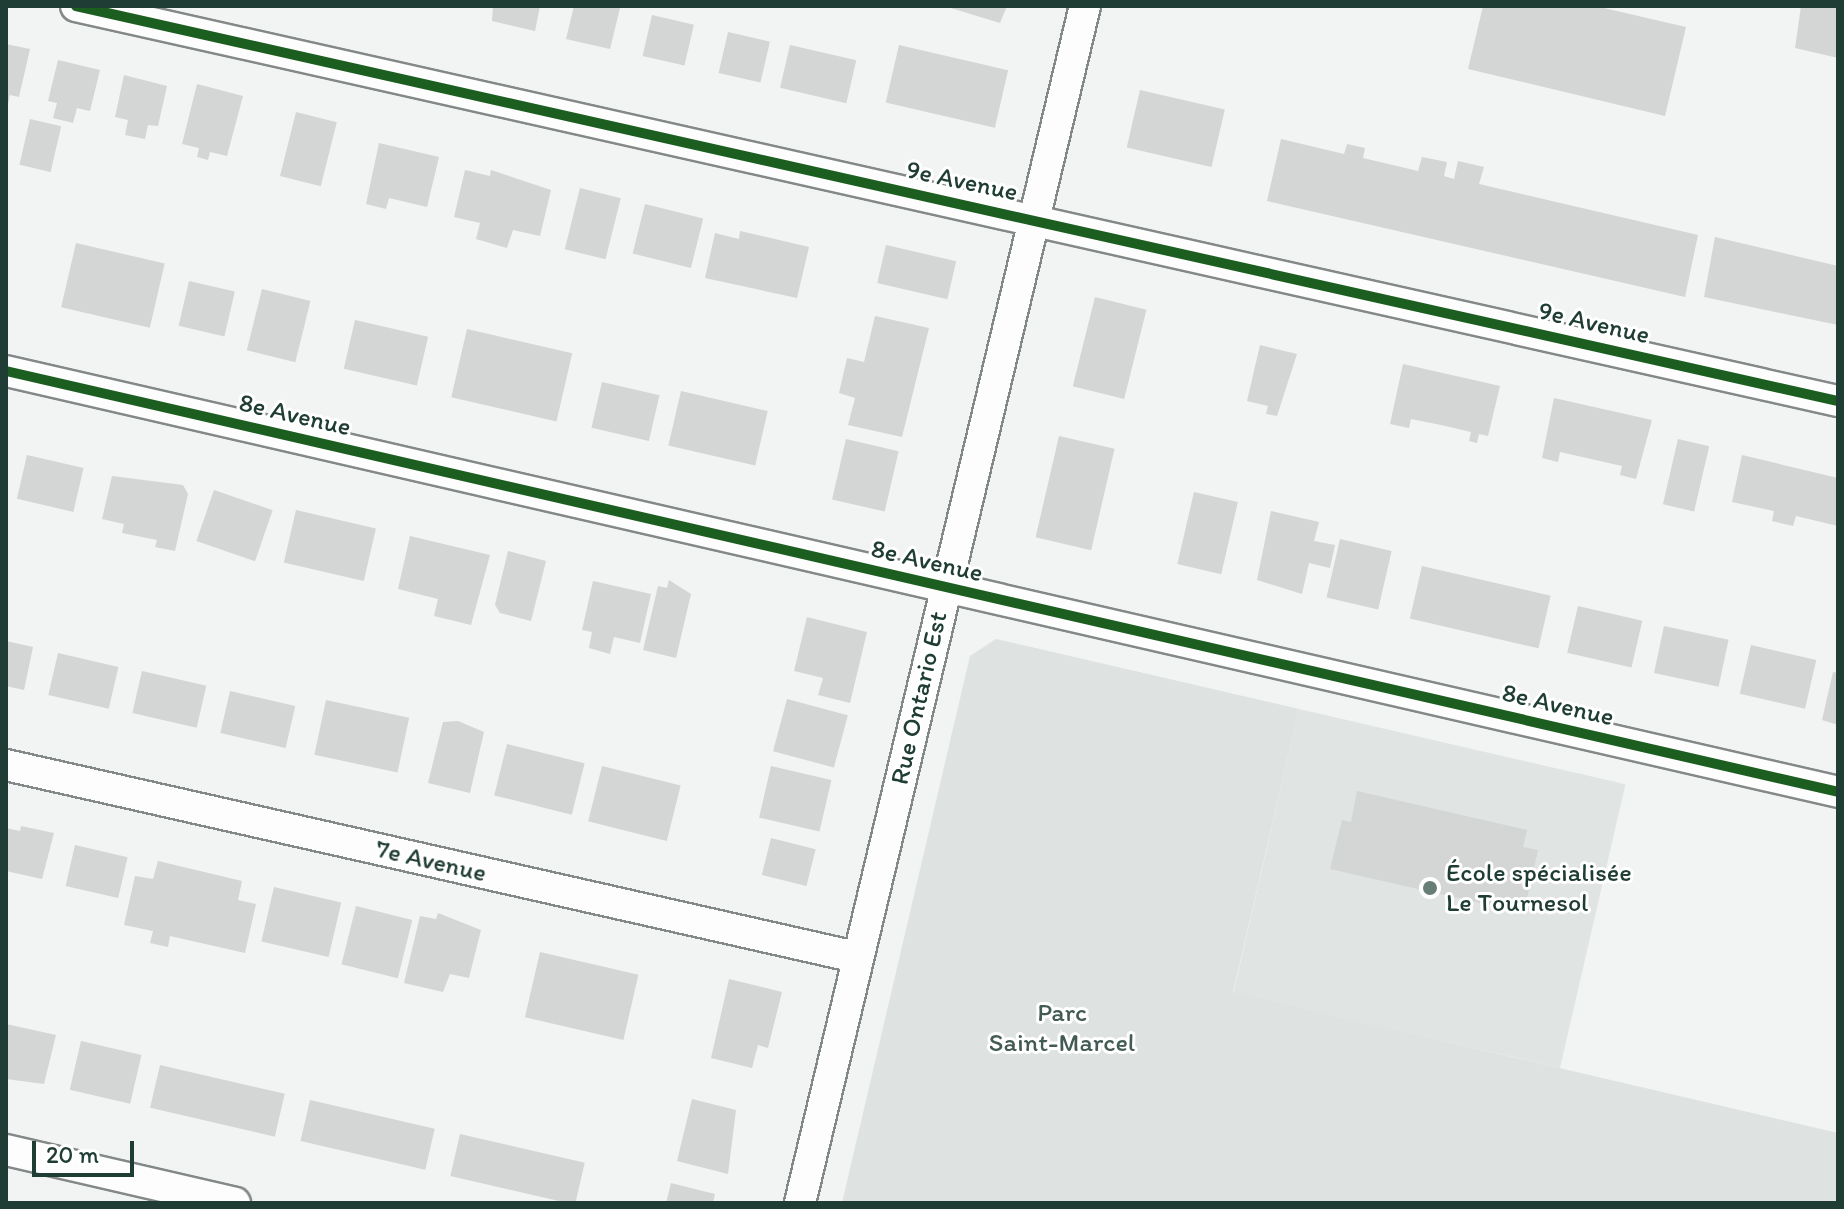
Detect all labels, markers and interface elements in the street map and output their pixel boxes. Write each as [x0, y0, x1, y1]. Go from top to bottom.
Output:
street label: 9e Avenue [903, 154, 1021, 208]
street label: 9e Avenue [1535, 295, 1653, 351]
street label: 8e Avenue [236, 387, 354, 443]
street label: 8e Avenue [868, 533, 986, 589]
street label: Rue Ontario Est [884, 608, 954, 788]
street label: 8e Avenue [1499, 677, 1617, 733]
street label: 7e Avenue [373, 833, 489, 889]
place label: École spécialisée Le Tournesol [1446, 857, 1630, 918]
marker: École spécialisée Le Tournesol [1421, 879, 1439, 897]
park label: Parc Saint-Marcel [989, 997, 1135, 1058]
scale bar [36, 1125, 138, 1175]
text: 20 m [46, 1140, 99, 1169]

